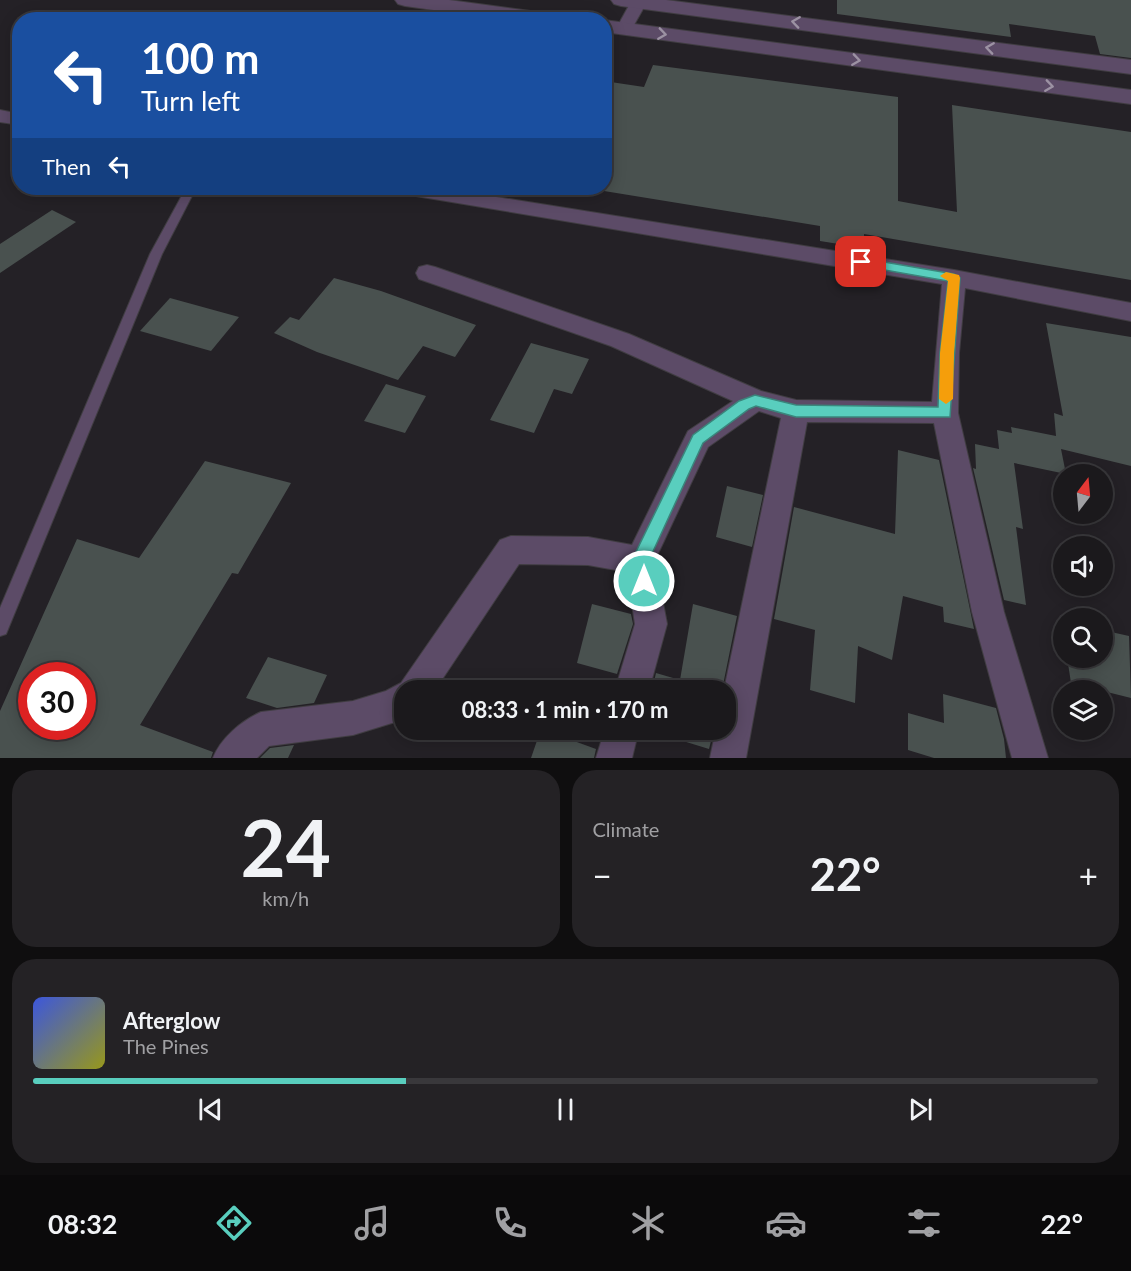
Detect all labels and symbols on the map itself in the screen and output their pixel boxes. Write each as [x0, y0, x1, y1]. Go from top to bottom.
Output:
one-way arrow [792, 17, 801, 29]
one-way arrow [658, 27, 667, 40]
one-way arrow [985, 42, 994, 55]
one-way arrow [851, 53, 860, 66]
one-way arrow [1044, 79, 1054, 92]
pin [835, 236, 886, 287]
north arrow [1053, 464, 1113, 524]
position arrow [612, 549, 676, 613]
speed limit sign: 30 [18, 662, 96, 740]

